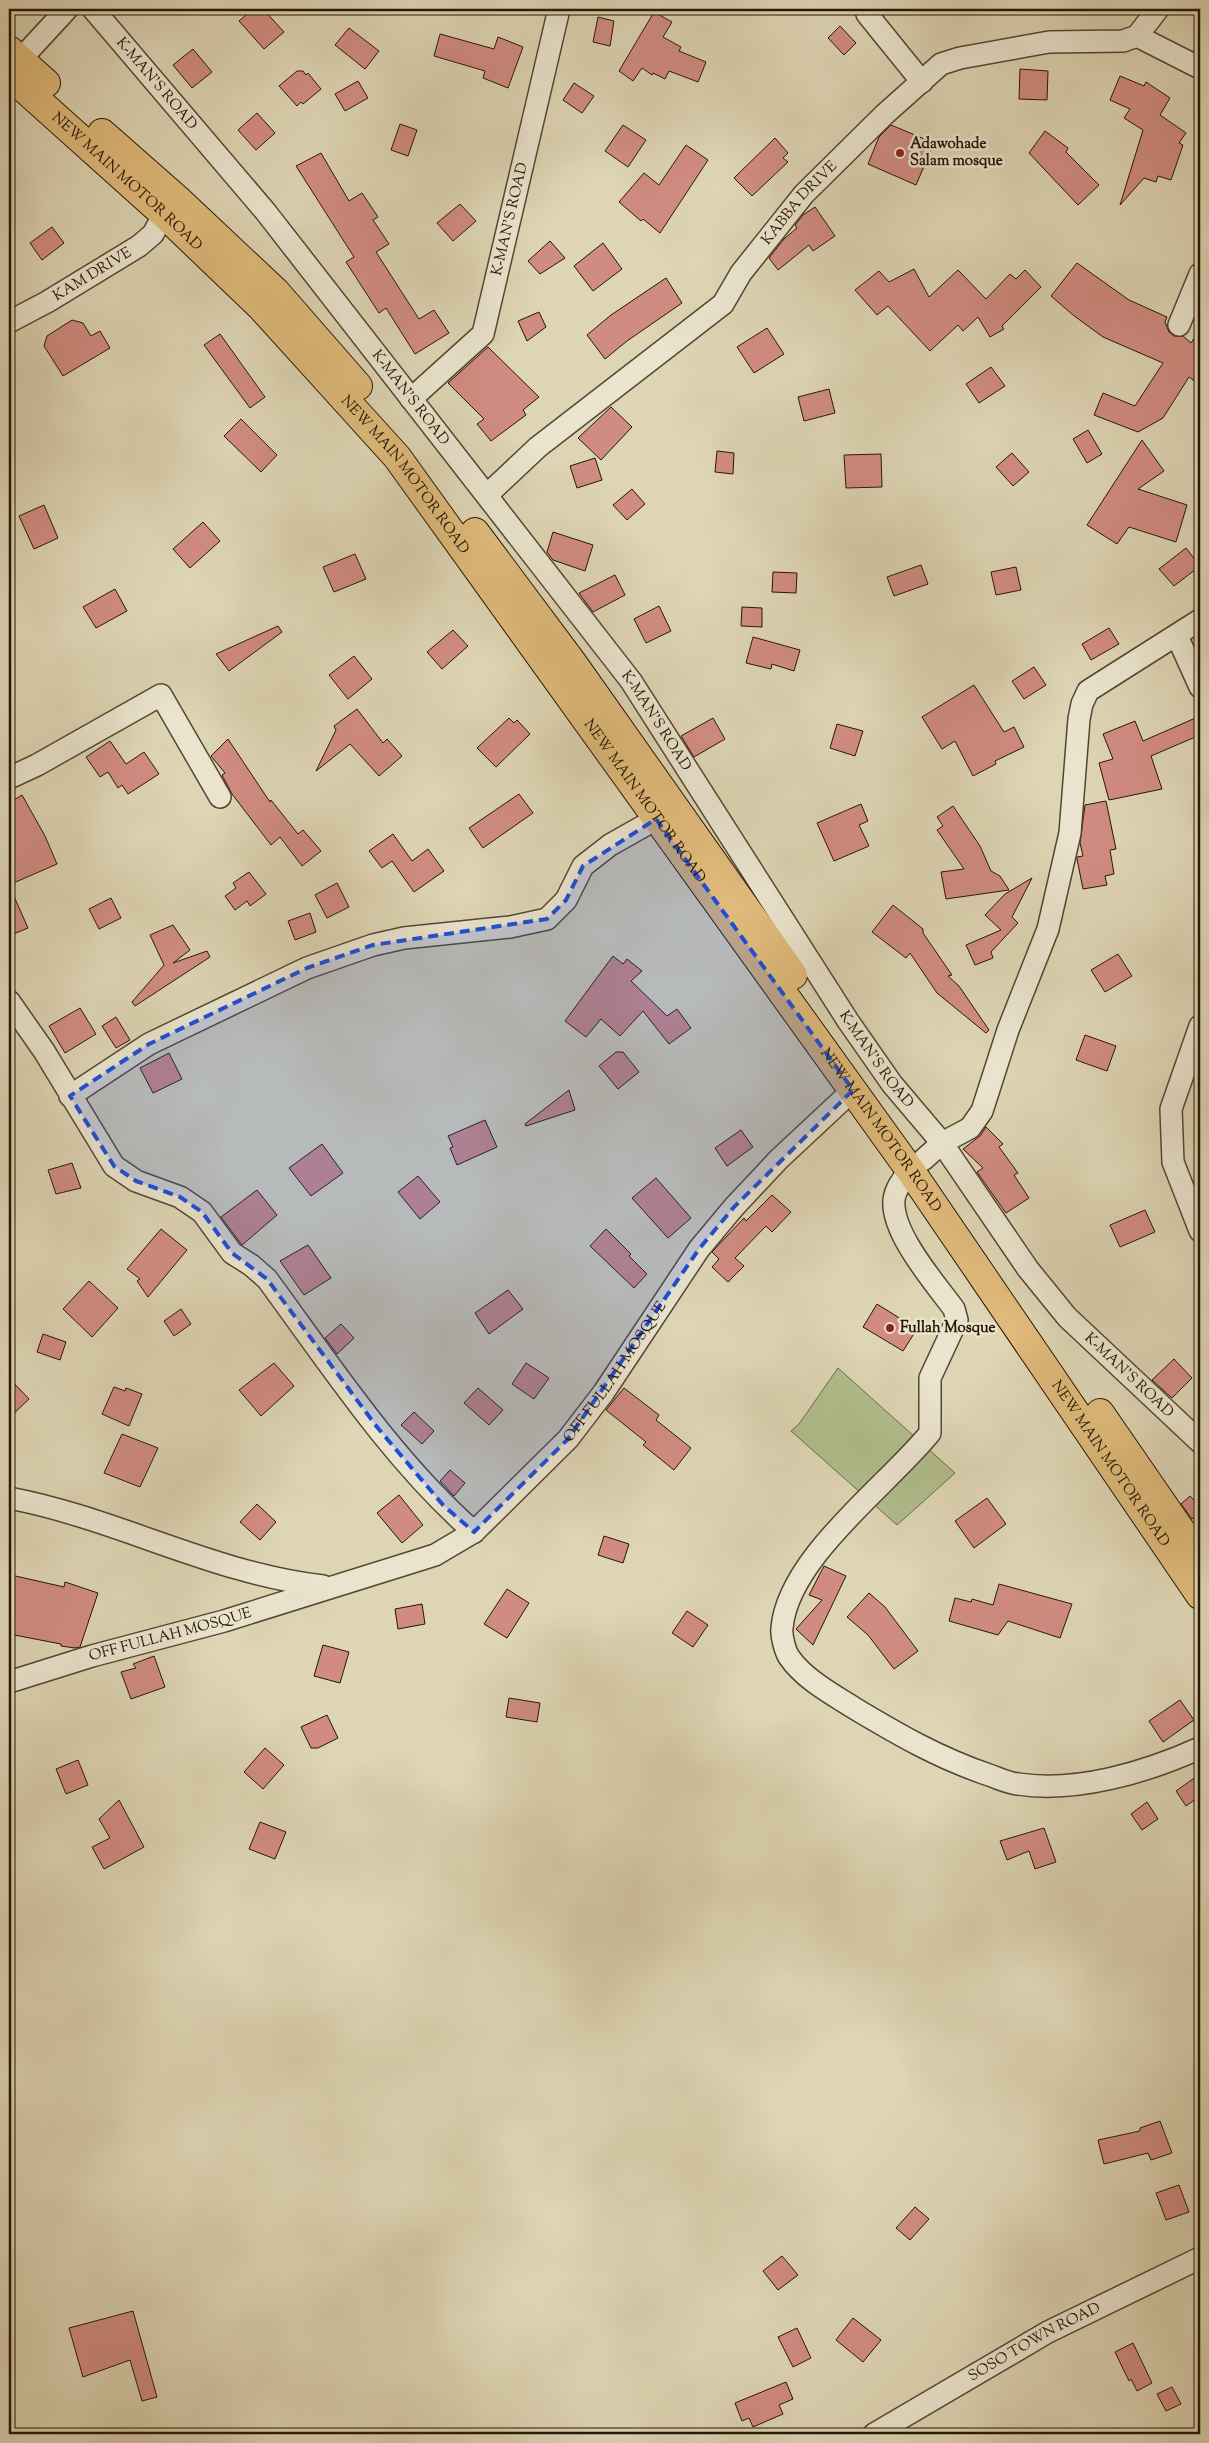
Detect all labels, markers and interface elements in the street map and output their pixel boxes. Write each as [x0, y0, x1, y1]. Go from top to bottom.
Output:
street label: K-MAN'S ROAD [111, 33, 202, 135]
street label: NEW MAIN MOTOR ROAD [47, 108, 207, 256]
place label: Adawohade Salam mosque [910, 134, 1003, 172]
marker: Adawohade Salam mosque [894, 147, 906, 159]
street label: KABBA DRIVE [757, 156, 842, 249]
street label: K-MAN'S ROAD [486, 160, 533, 278]
street label: KAM DRIVE [49, 242, 136, 306]
street label: K-MAN'S ROAD [367, 346, 454, 450]
street label: NEW MAIN MOTOR ROAD [336, 391, 474, 559]
street label: K-MAN'S ROAD [616, 666, 696, 775]
street label: NEW MAIN MOTOR ROAD [578, 715, 711, 887]
street label: K-MAN'S ROAD [834, 1007, 919, 1113]
street label: NEW MAIN MOTOR ROAD [815, 1044, 946, 1217]
street label: OFF FULLAH MOSQUE [558, 1297, 672, 1447]
place label: Fullah Mosque [900, 1318, 996, 1339]
marker: Fullah Mosque [884, 1322, 896, 1334]
street label: K-MAN'S ROAD [1080, 1328, 1178, 1423]
street label: NEW MAIN MOTOR ROAD [1046, 1376, 1175, 1551]
street label: OFF FULLAH MOSQUE [87, 1603, 254, 1667]
street label: SOSO TOWN ROAD [964, 2297, 1104, 2387]

